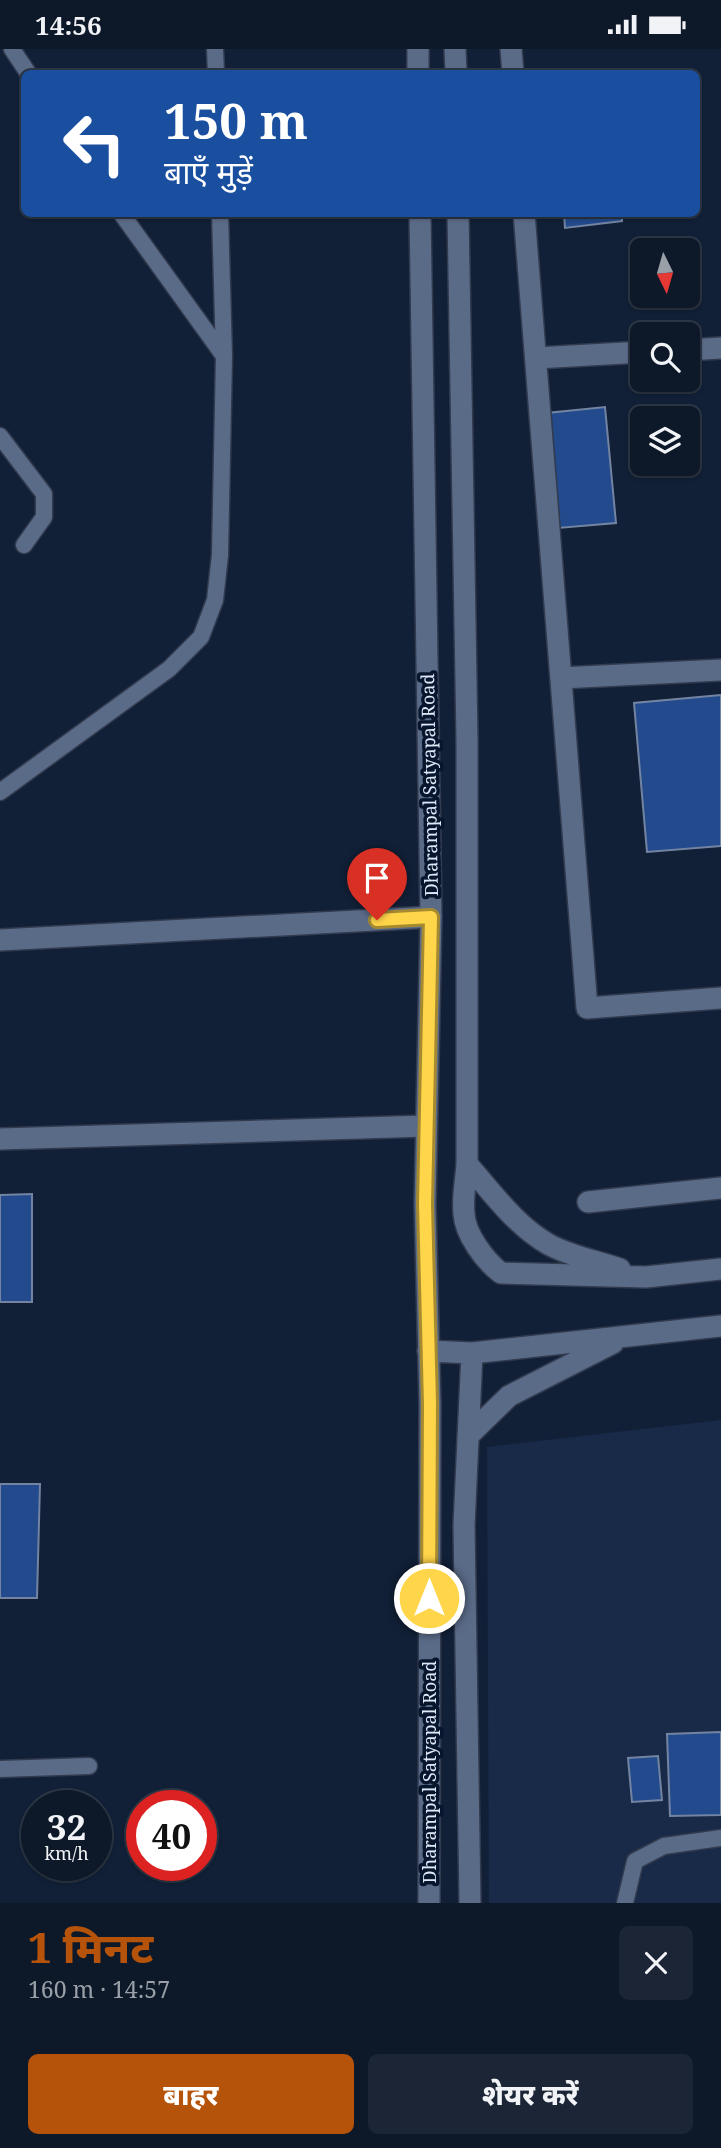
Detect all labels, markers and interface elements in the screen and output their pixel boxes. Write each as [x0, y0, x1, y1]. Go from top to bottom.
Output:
text: 14:56 [35, 7, 102, 43]
text: 150 m [164, 87, 308, 153]
icon: left [49, 98, 140, 189]
text: बाएँ मुड़ें [164, 150, 253, 193]
north arrow [630, 238, 700, 308]
map controls [630, 238, 700, 476]
button: search [630, 322, 700, 392]
button: layers [630, 406, 700, 476]
street label: Dharampal Satyapal Road [415, 673, 443, 897]
pin [347, 848, 407, 920]
icon: arrive [358, 859, 396, 897]
position arrow [392, 1561, 466, 1635]
street label: Dharampal Satyapal Road [417, 1661, 441, 1883]
speed limit sign: 40 [126, 1790, 217, 1881]
text: 32 [47, 1803, 86, 1850]
text: km/h [44, 1841, 89, 1865]
text: 1 मिनट [28, 1918, 153, 1975]
button: close [619, 1926, 693, 2000]
text: 160 m · 14:57 [28, 1973, 170, 2005]
button: बाहर [28, 2054, 354, 2134]
button: शेयर करें [368, 2054, 693, 2134]

